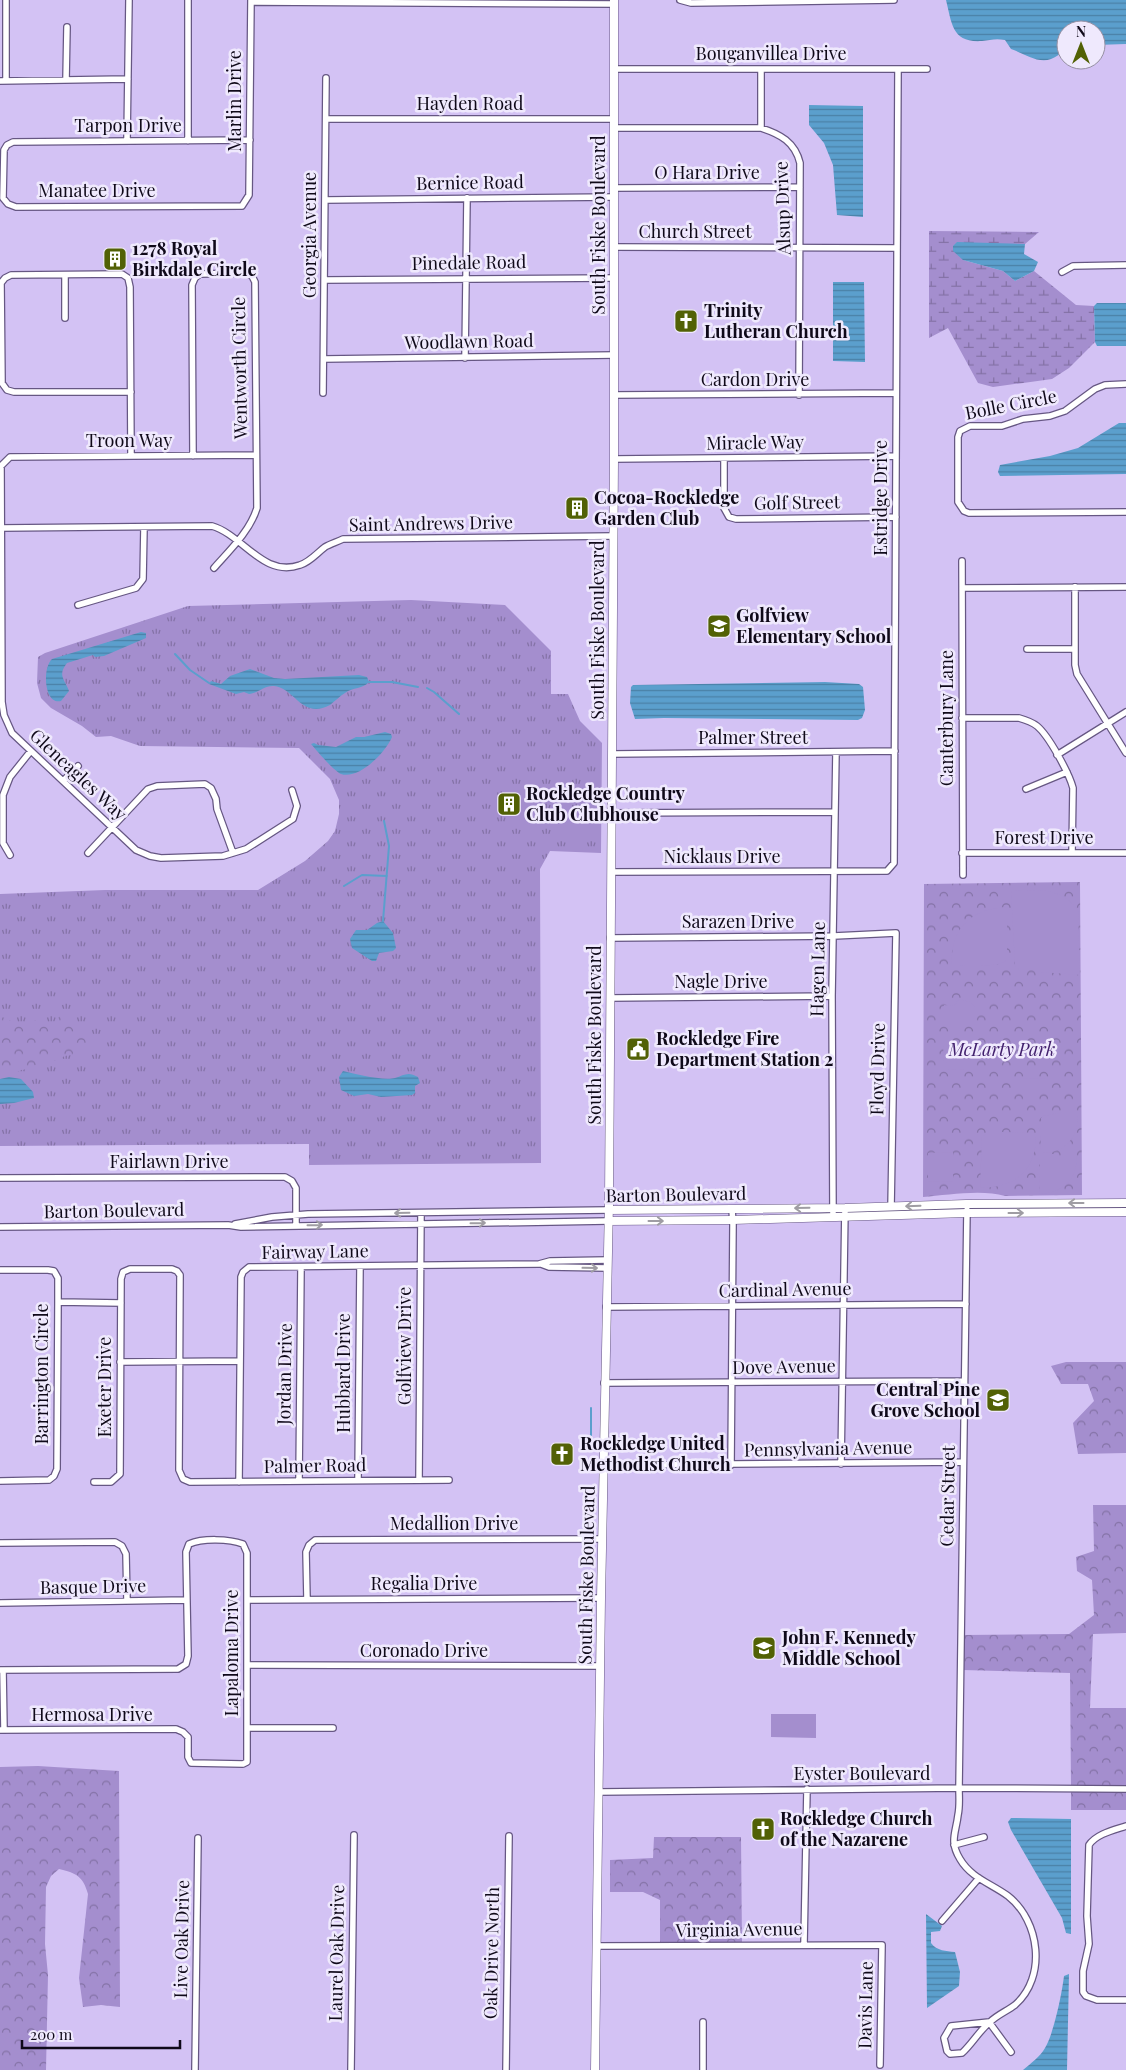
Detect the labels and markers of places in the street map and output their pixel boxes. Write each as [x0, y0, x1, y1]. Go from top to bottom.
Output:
place label: 1278 Royal Birkdale Circle [132, 236, 256, 281]
building icon: 1278 Royal Birkdale Circle [102, 246, 128, 272]
place label: Trinity Lutheran Church [704, 298, 848, 343]
church icon: Trinity Lutheran Church [673, 308, 699, 334]
place label: Cocoa-Rockledge Garden Club [594, 485, 739, 530]
building icon: Cocoa-Rockledge Garden Club [564, 495, 590, 521]
place label: Golfview Elementary School [736, 603, 892, 648]
school or university icon: Golfview Elementary School [706, 613, 732, 639]
place label: Rockledge Country Club Clubhouse [526, 781, 685, 826]
building icon: Rockledge Country Club Clubhouse [496, 791, 522, 817]
place label: Rockledge Fire Department Station 2 [656, 1026, 834, 1071]
public building icon: Rockledge Fire Department Station 2 [625, 1036, 651, 1062]
place label: Central Pine Grove School [870, 1377, 980, 1422]
school or university icon: Central Pine Grove School [985, 1387, 1011, 1413]
place label: Rockledge United Methodist Church [580, 1431, 731, 1476]
church icon: Rockledge United Methodist Church [549, 1441, 575, 1467]
place label: John F. Kennedy Middle School [781, 1625, 917, 1670]
school or university icon: John F. Kennedy Middle School [751, 1635, 777, 1661]
place label: Rockledge Church of the Nazarene [780, 1806, 932, 1851]
church icon: Rockledge Church of the Nazarene [750, 1816, 776, 1842]

